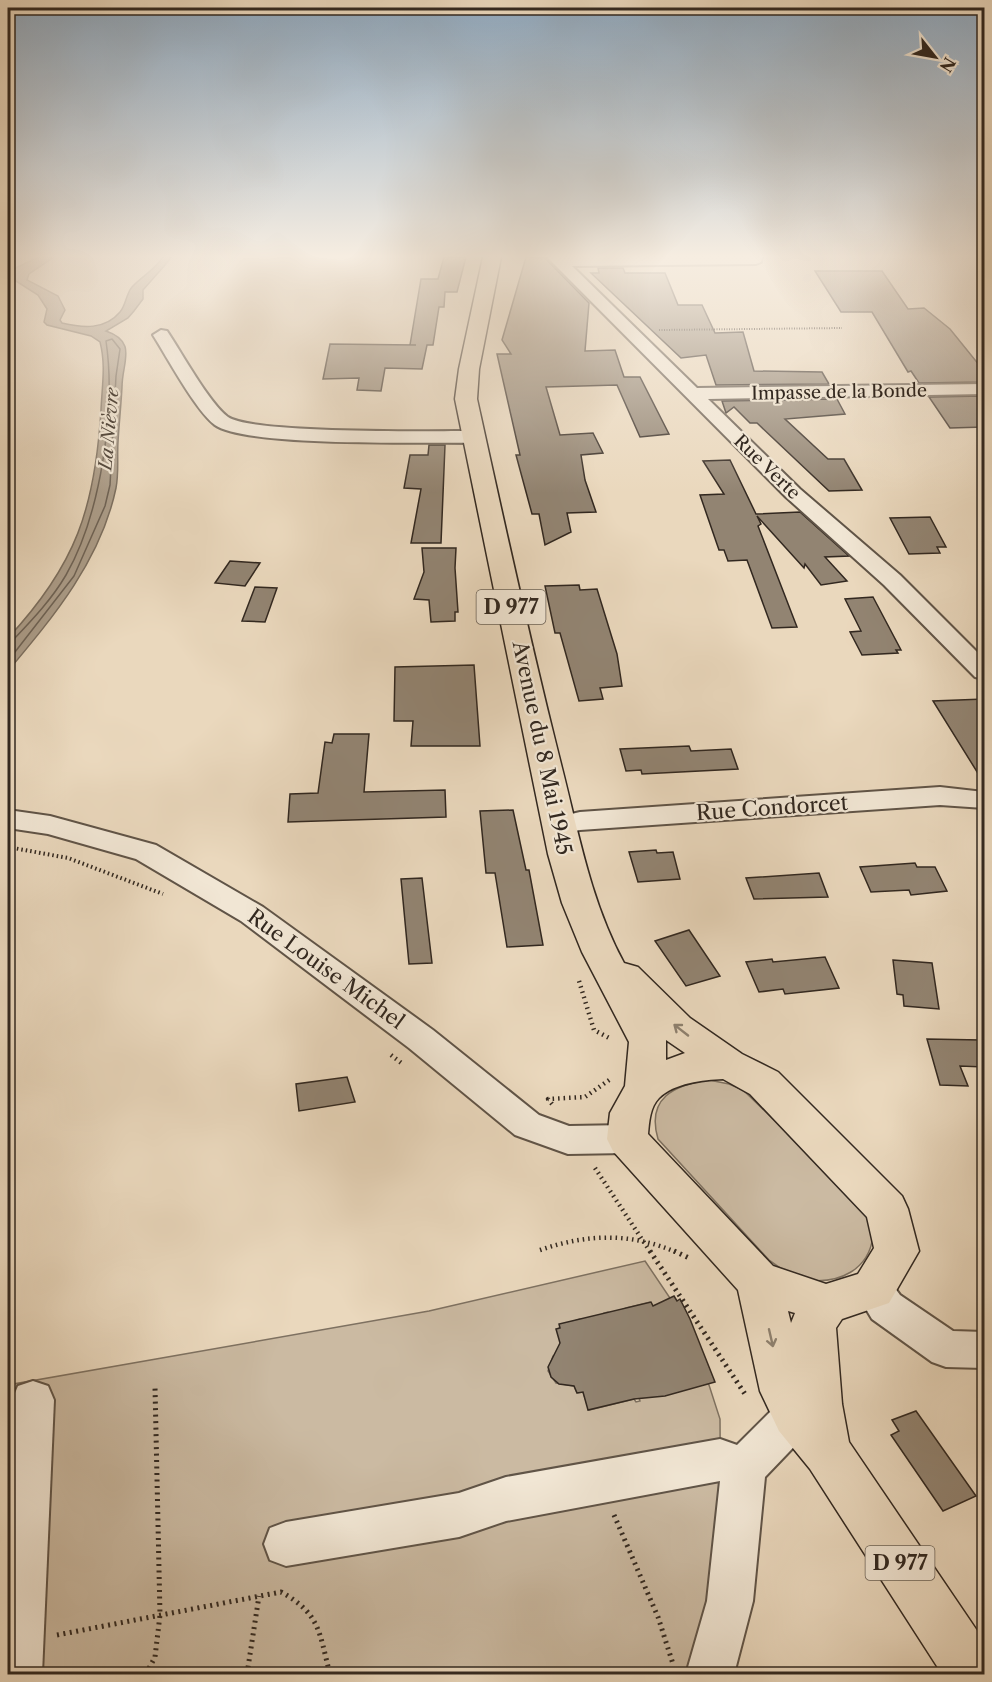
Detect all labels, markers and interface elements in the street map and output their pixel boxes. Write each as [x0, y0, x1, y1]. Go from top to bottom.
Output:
north arrow [905, 27, 965, 87]
text: N [936, 54, 960, 76]
street label: Impasse de la Bonde [751, 379, 927, 405]
water label: La Nièvre [94, 385, 124, 473]
street label: Rue Verte [729, 430, 805, 504]
road number: D 977 [476, 590, 546, 624]
street label: Avenue du 8 Mai 1945 [507, 638, 577, 857]
street label: Rue Condorcet [695, 790, 849, 825]
street label: Rue Louise Michel [243, 903, 410, 1034]
one-way arrow [673, 1024, 689, 1036]
one-way arrow [766, 1328, 778, 1347]
road number: D 977 [866, 1546, 934, 1580]

